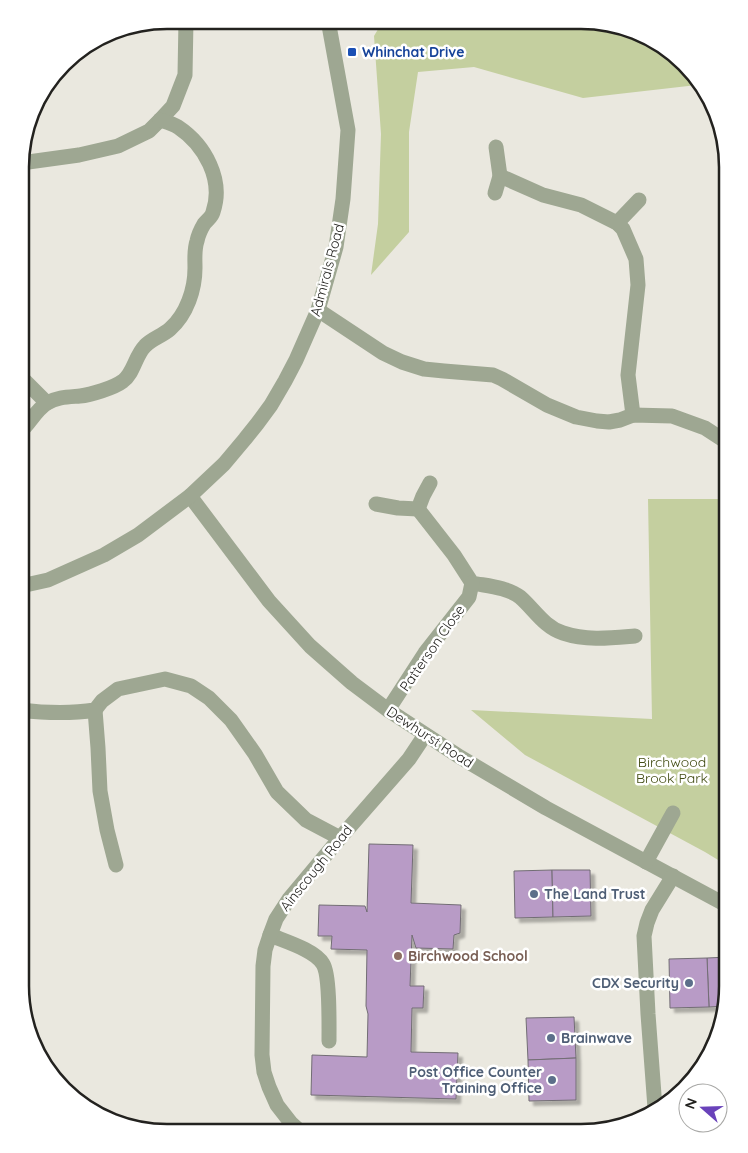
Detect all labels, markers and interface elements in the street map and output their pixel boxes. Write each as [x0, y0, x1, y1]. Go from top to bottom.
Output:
place label: Whinchat Drive [362, 43, 464, 61]
marker: Whinchat Drive [346, 46, 358, 58]
street label: Admirals Road [306, 222, 348, 318]
street label: Patterson Close [395, 601, 469, 695]
street label: Dewhurst Road [383, 702, 477, 772]
park label: Birchwood Brook Park [636, 753, 708, 787]
street label: Ainscough Road [276, 821, 356, 915]
place label: The Land Trust [544, 885, 646, 903]
marker: The Land Trust [528, 888, 540, 900]
place label: Birchwood School [408, 947, 528, 965]
marker: Birchwood School [392, 950, 404, 962]
place label: CDX Security [592, 974, 679, 992]
marker: CDX Security [683, 977, 695, 989]
place label: Brainwave [561, 1029, 632, 1047]
marker: Brainwave [545, 1032, 557, 1044]
place label: Post Office Counter Training Office [409, 1063, 542, 1097]
marker: Post Office Counter Training Office [546, 1074, 558, 1086]
north arrow [678, 1083, 728, 1133]
text: N [681, 1096, 701, 1111]

